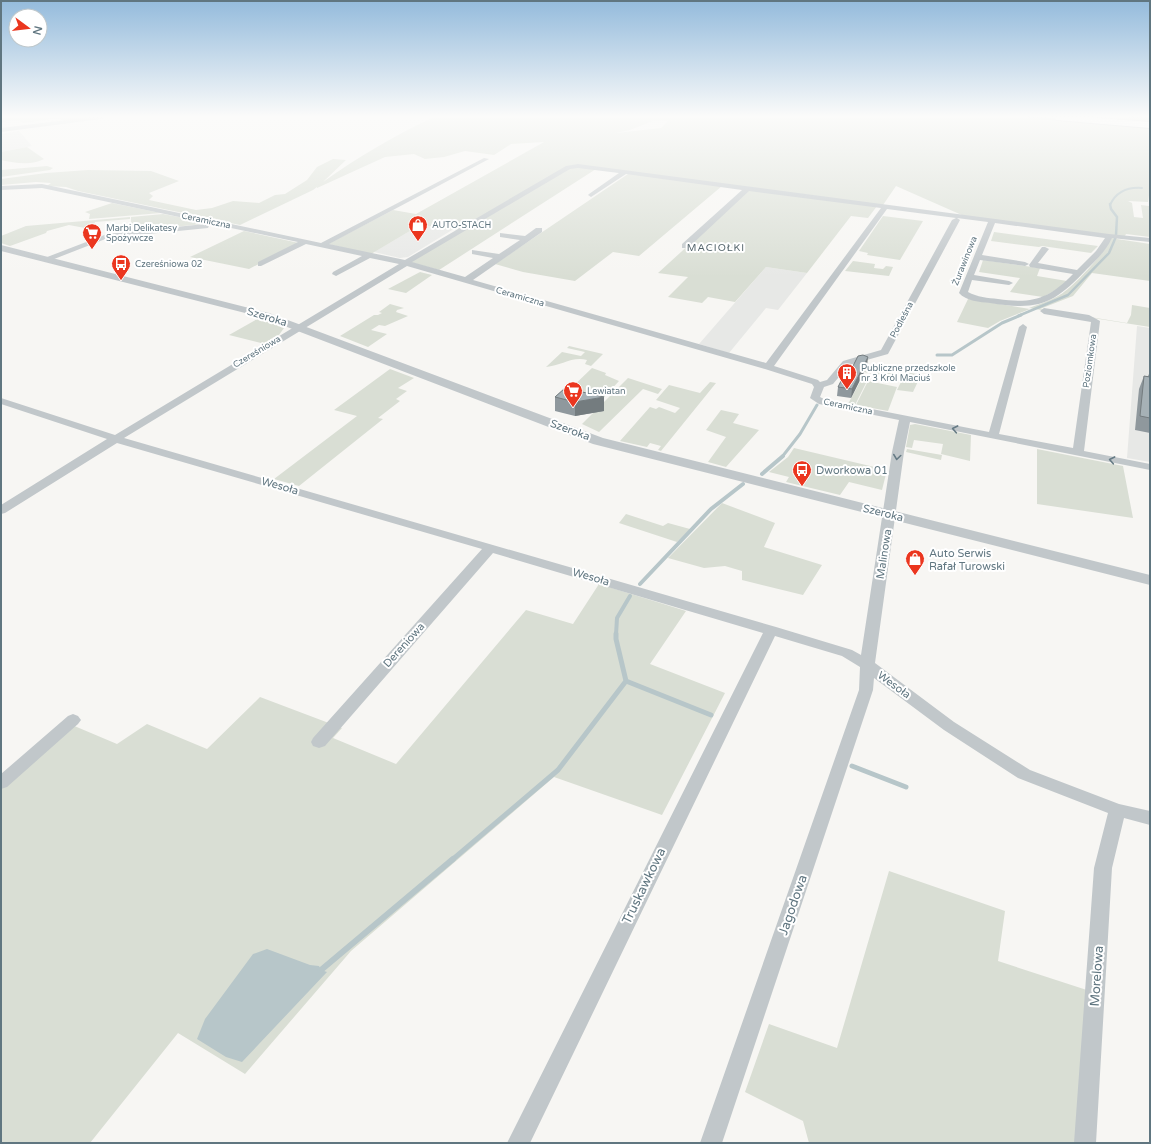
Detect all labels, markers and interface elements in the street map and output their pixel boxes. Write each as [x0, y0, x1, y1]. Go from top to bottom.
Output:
north arrow [8, 8, 48, 48]
text: N [30, 25, 45, 36]
street label: Ceramiczna [180, 210, 232, 232]
shop icon: AUTO-STACH [407, 214, 429, 242]
place label: AUTO-STACH [432, 220, 491, 231]
supermarket icon: Marbi Delikatesy Spożywcze [81, 222, 103, 250]
place label: Marbi Delikatesy Spożywcze [106, 223, 177, 244]
street label: Żurawinowa [950, 235, 980, 287]
district label: MACIOŁKI [687, 242, 745, 254]
bus stop icon: Czereśniowa 02 [110, 253, 132, 281]
place label: Czereśniowa 02 [135, 259, 202, 270]
street label: Ceramiczna [494, 285, 546, 309]
street label: Podleśna [888, 300, 916, 340]
street label: Szeroka [245, 305, 289, 329]
street label: Czereśniowa [231, 333, 283, 371]
street label: Poziomkowa [1081, 333, 1099, 389]
building icon: Publiczne przedszkole nr 3 Król Maciuś [836, 362, 858, 390]
place label: Publiczne przedszkole nr 3 Król Maciuś [861, 363, 956, 384]
supermarket icon: Lewiatan [562, 380, 584, 408]
place label: Lewiatan [587, 386, 626, 397]
street label: Ceramiczna [822, 396, 874, 418]
street label: Szeroka [548, 417, 592, 443]
one-way arrow [952, 425, 958, 433]
one-way arrow [893, 454, 902, 460]
one-way arrow [1109, 456, 1115, 464]
bus stop icon: Dworkowa 01 [791, 459, 813, 487]
place label: Dworkowa 01 [816, 464, 888, 477]
street label: Wesoła [260, 475, 300, 497]
street label: Szeroka [861, 502, 905, 524]
street label: Malinowa [874, 528, 894, 580]
place label: Auto Serwis Rafał Turowski [929, 547, 1005, 573]
shop icon: Auto Serwis Rafał Turowski [904, 548, 926, 576]
street label: Wesoła [571, 566, 611, 588]
street label: Dereniowa [381, 620, 427, 670]
street label: Wesoła [875, 669, 913, 701]
street label: Truskawkowa [619, 845, 669, 927]
street label: Jagodowa [775, 873, 811, 937]
street label: Morelowa [1087, 945, 1107, 1007]

